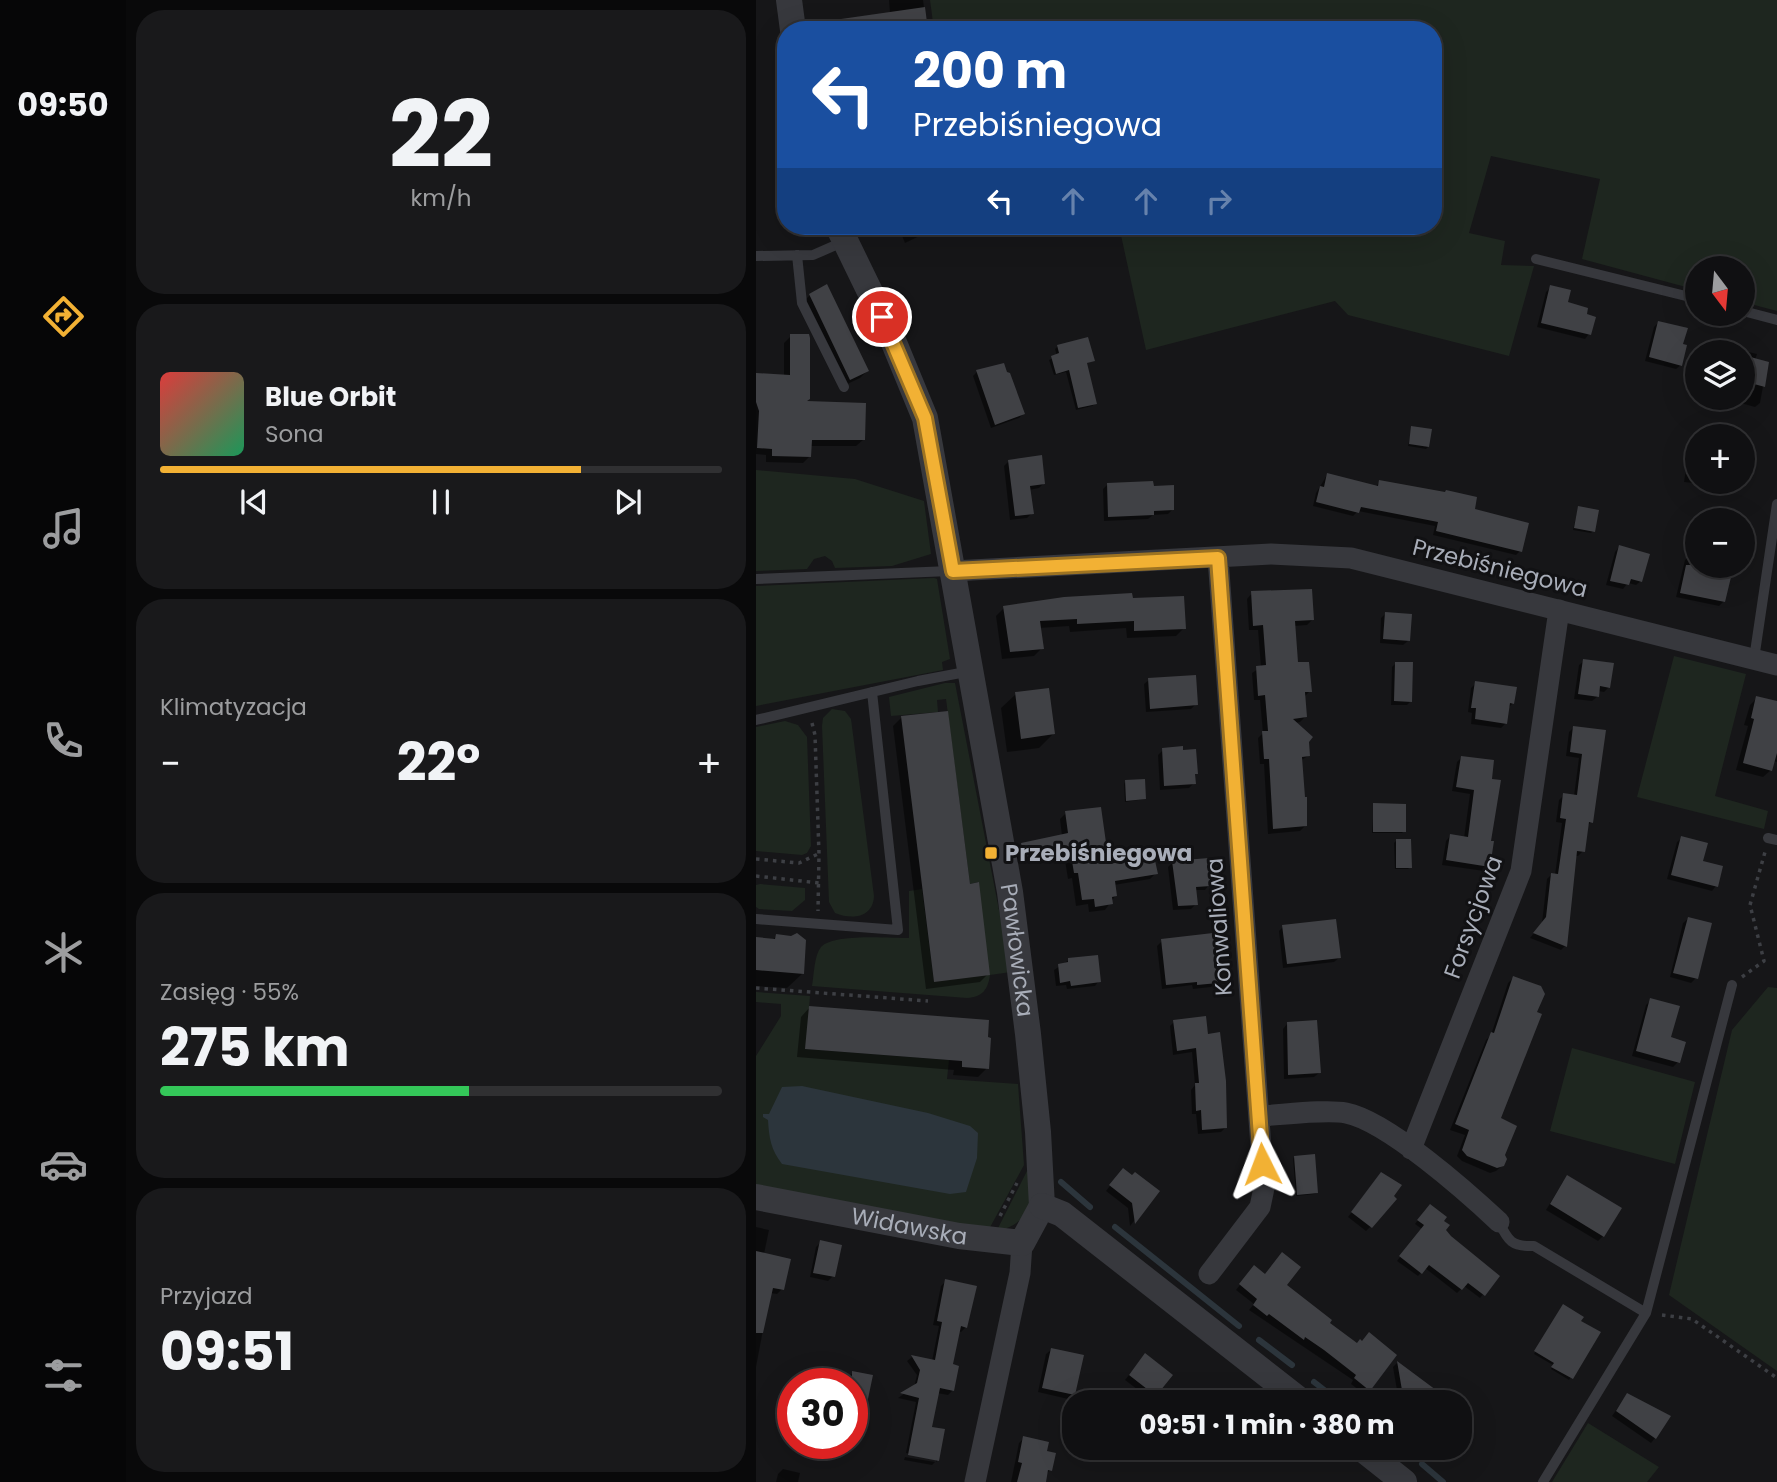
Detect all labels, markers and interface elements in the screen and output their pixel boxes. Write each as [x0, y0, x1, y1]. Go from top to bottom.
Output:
text: 200 m [913, 37, 1067, 105]
icon: left [798, 49, 889, 140]
text: 22 [389, 71, 493, 199]
text: 09:50 [17, 82, 109, 127]
text: Przebiśniegowa [913, 102, 1162, 147]
text: km/h [410, 182, 472, 214]
icon: left [981, 182, 1019, 220]
icon: ahead [1054, 182, 1092, 220]
icon: ahead [1127, 182, 1165, 220]
icon: right [1200, 182, 1238, 220]
north arrow [1685, 256, 1755, 326]
map controls [1685, 256, 1755, 578]
pin [852, 287, 912, 347]
icon: directions [39, 292, 88, 341]
icon: arrive [863, 298, 901, 336]
button: layers [1685, 340, 1755, 410]
text: Blue Orbit [265, 379, 396, 415]
text: Sona [265, 418, 324, 450]
button: + [1685, 424, 1755, 494]
icon: previous [235, 483, 273, 521]
icon: pause [422, 483, 460, 521]
icon: next [609, 483, 647, 521]
icon: music [39, 504, 88, 553]
button: − [1685, 508, 1755, 578]
street label: Przebiśniegowa [1409, 531, 1591, 605]
text: Klimatyzacja [160, 691, 307, 723]
icon: phone [39, 716, 88, 765]
text: 22° [397, 726, 480, 799]
text: − [160, 737, 181, 790]
text: + [696, 737, 722, 790]
place label: Przebiśniegowa [1005, 837, 1192, 869]
marker: Przebiśniegowa [983, 845, 999, 861]
street label: Forsycjowa [1436, 851, 1510, 983]
street label: Konwaliowa [1198, 857, 1240, 997]
street label: Pawłowicka [993, 881, 1042, 1019]
icon: climate [39, 928, 88, 977]
text: Zasięg · 55% [160, 976, 299, 1008]
text: 275 km [160, 1011, 350, 1084]
position arrow [1225, 1127, 1299, 1201]
icon: car [39, 1140, 88, 1189]
street label: Widawska [848, 1200, 969, 1253]
text: Przyjazd [160, 1280, 253, 1312]
text: 09:51 [160, 1315, 294, 1388]
icon: filters [39, 1351, 88, 1400]
speed limit sign: 30 [777, 1368, 868, 1459]
text: 09:51 · 1 min · 380 m [1139, 1407, 1395, 1443]

